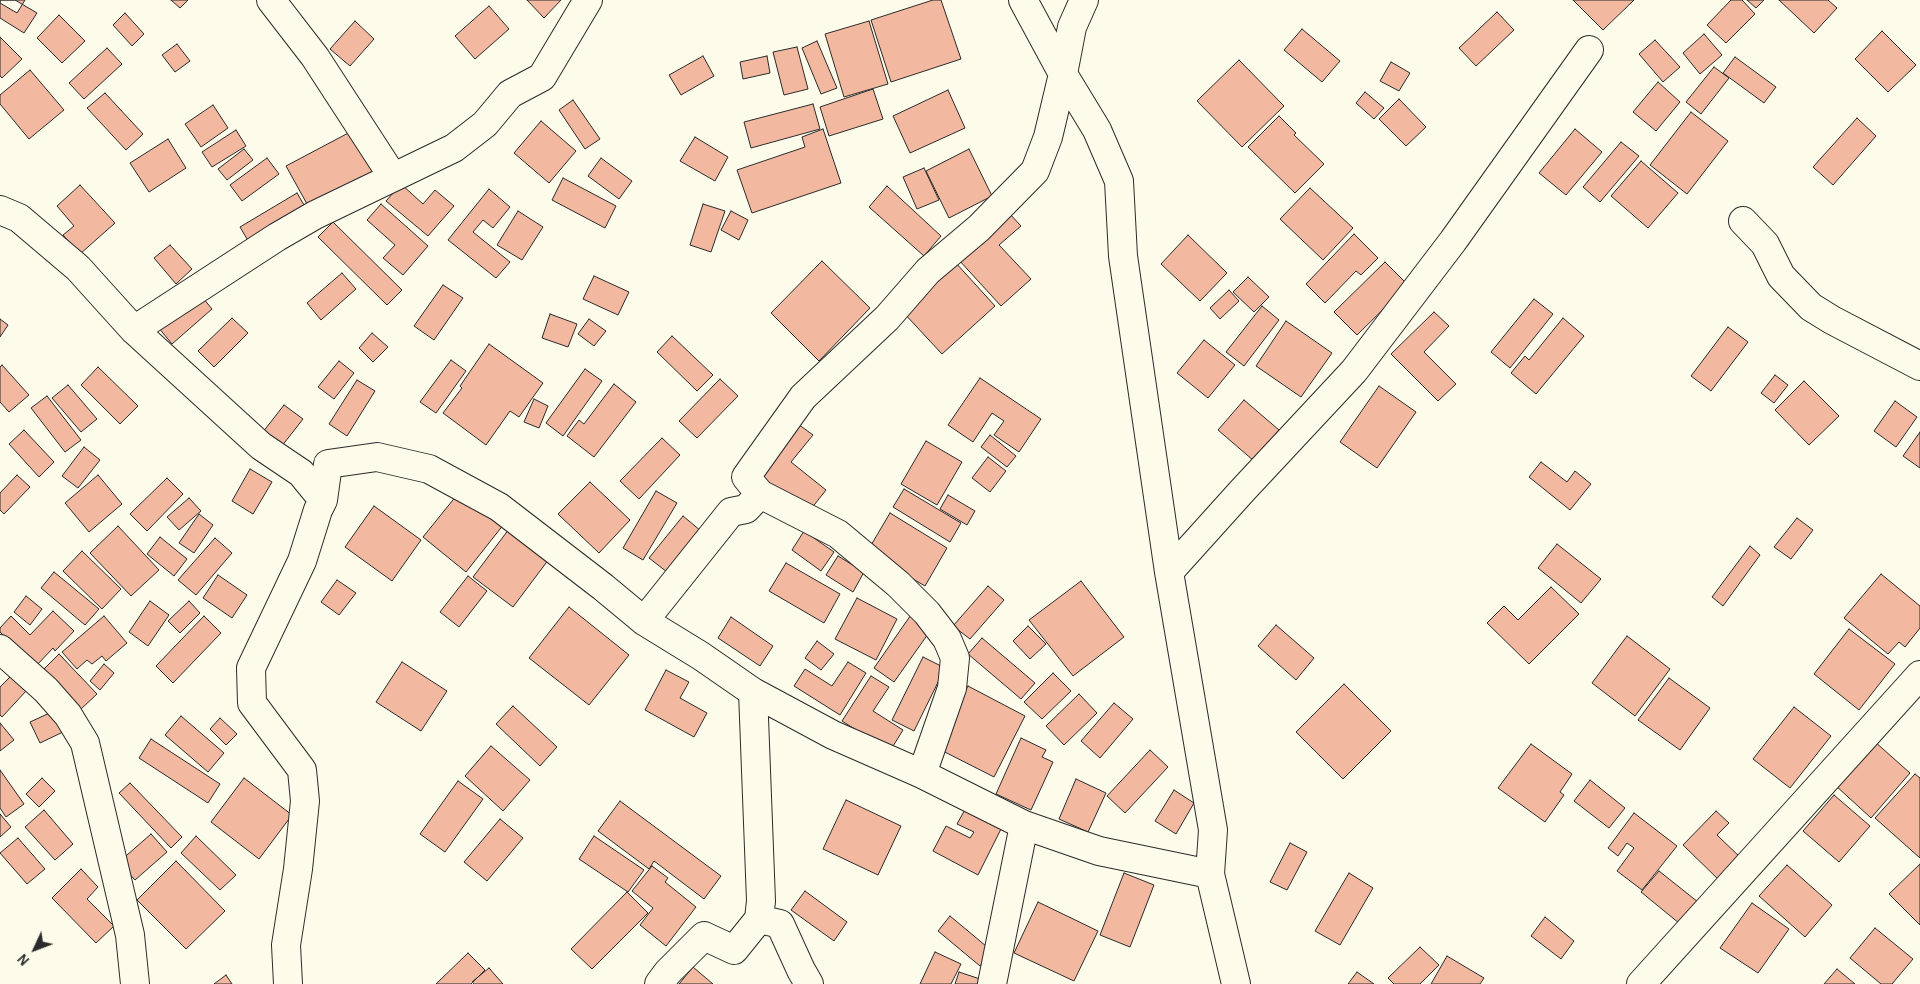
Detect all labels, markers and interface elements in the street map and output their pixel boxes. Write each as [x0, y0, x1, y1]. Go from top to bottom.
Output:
north arrow [10, 924, 60, 974]
text: N [16, 951, 32, 968]

